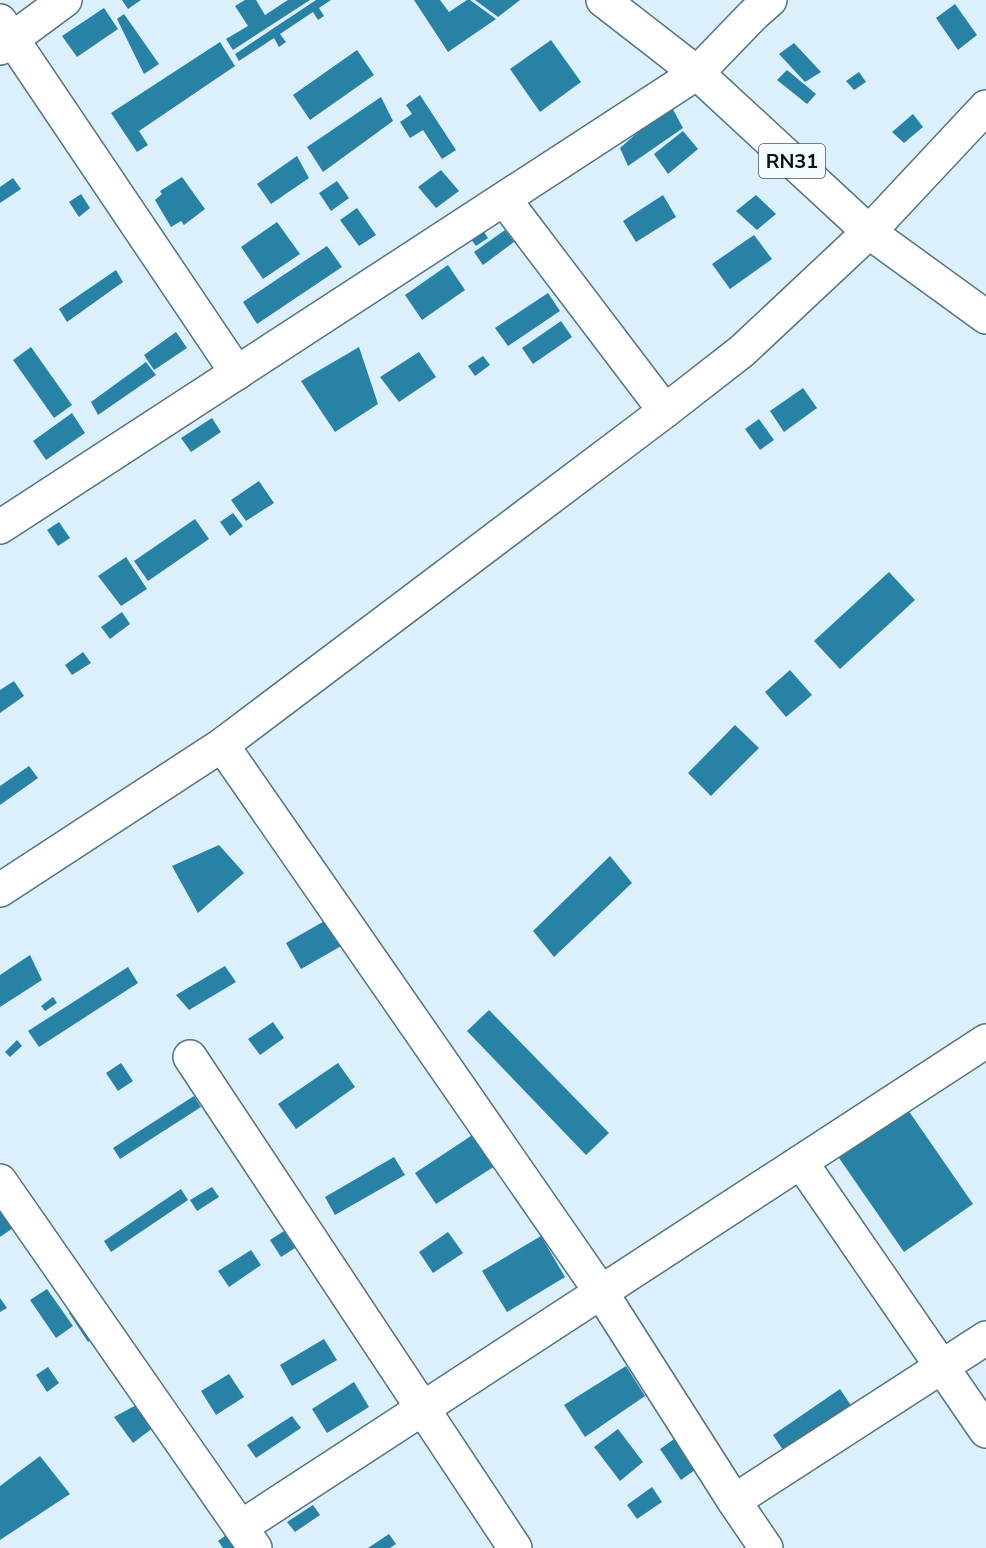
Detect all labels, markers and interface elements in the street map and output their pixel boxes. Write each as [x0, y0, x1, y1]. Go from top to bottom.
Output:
road number: RN31 [759, 144, 825, 178]

